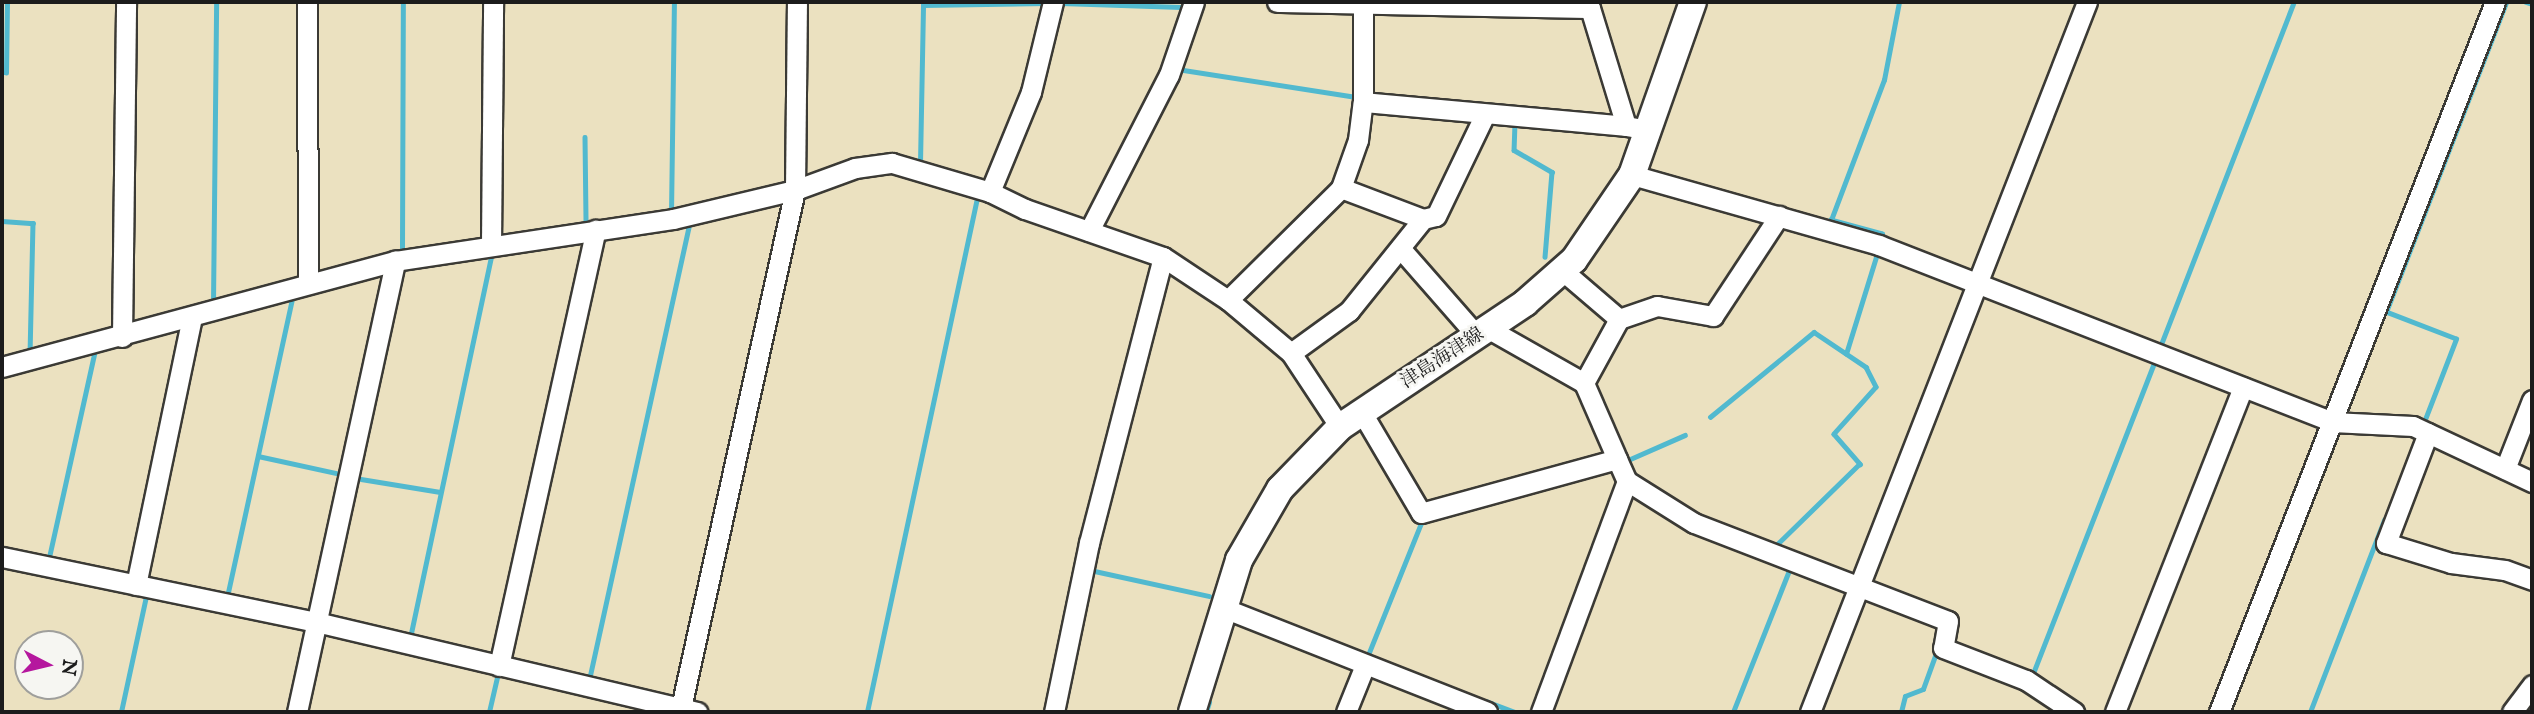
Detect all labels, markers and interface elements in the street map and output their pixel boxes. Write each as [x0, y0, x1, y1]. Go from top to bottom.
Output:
street label: 津島海津線 [1397, 324, 1489, 394]
north arrow [14, 630, 84, 700]
text: N [55, 658, 81, 677]

